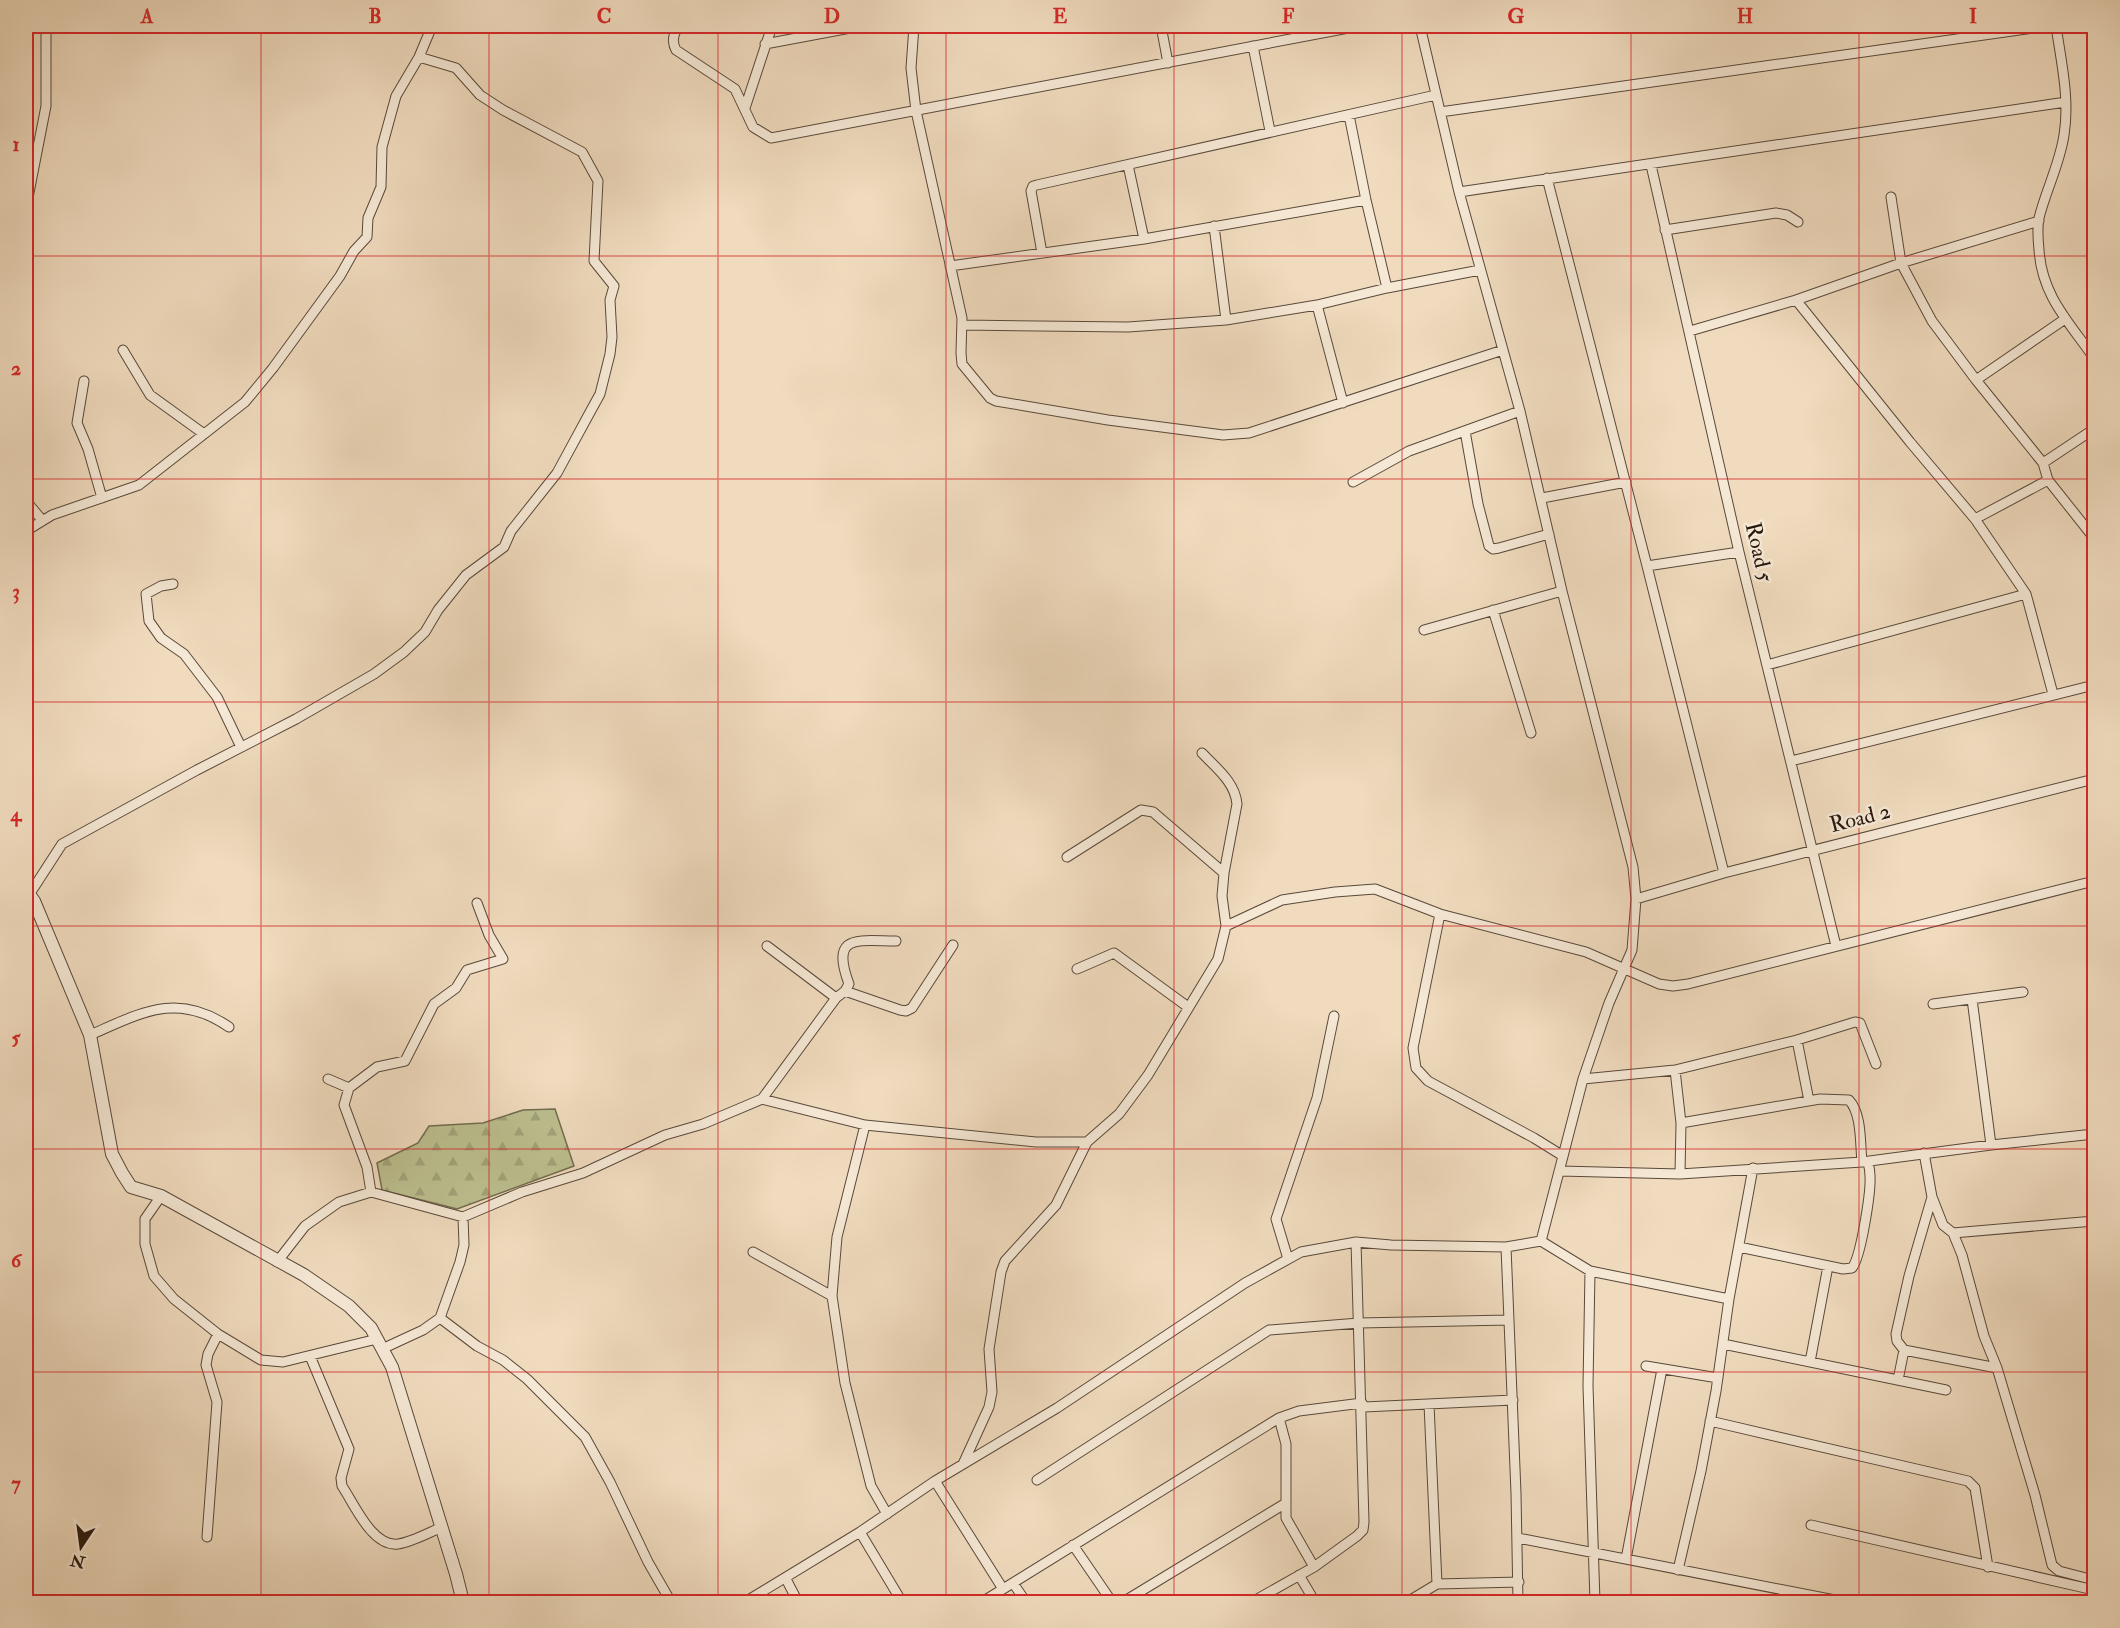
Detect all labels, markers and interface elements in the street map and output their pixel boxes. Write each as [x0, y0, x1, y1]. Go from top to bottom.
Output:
text: A [140, 4, 154, 29]
text: B [368, 4, 382, 29]
text: C [597, 4, 611, 29]
text: D [824, 4, 840, 29]
text: E [1053, 4, 1068, 29]
text: F [1282, 4, 1295, 29]
text: G [1508, 4, 1525, 29]
text: H [1737, 4, 1753, 29]
text: I [1969, 4, 1977, 29]
text: 1 [12, 132, 20, 157]
text: 2 [11, 356, 21, 381]
street label: Road 5 [1739, 519, 1779, 585]
text: 3 [12, 579, 20, 604]
street label: Road 2 [1827, 797, 1893, 839]
text: 4 [10, 802, 23, 827]
text: 5 [12, 1025, 22, 1050]
text: 6 [11, 1248, 23, 1273]
text: 7 [11, 1471, 21, 1496]
north arrow [51, 1517, 111, 1577]
text: N [68, 1549, 88, 1572]

